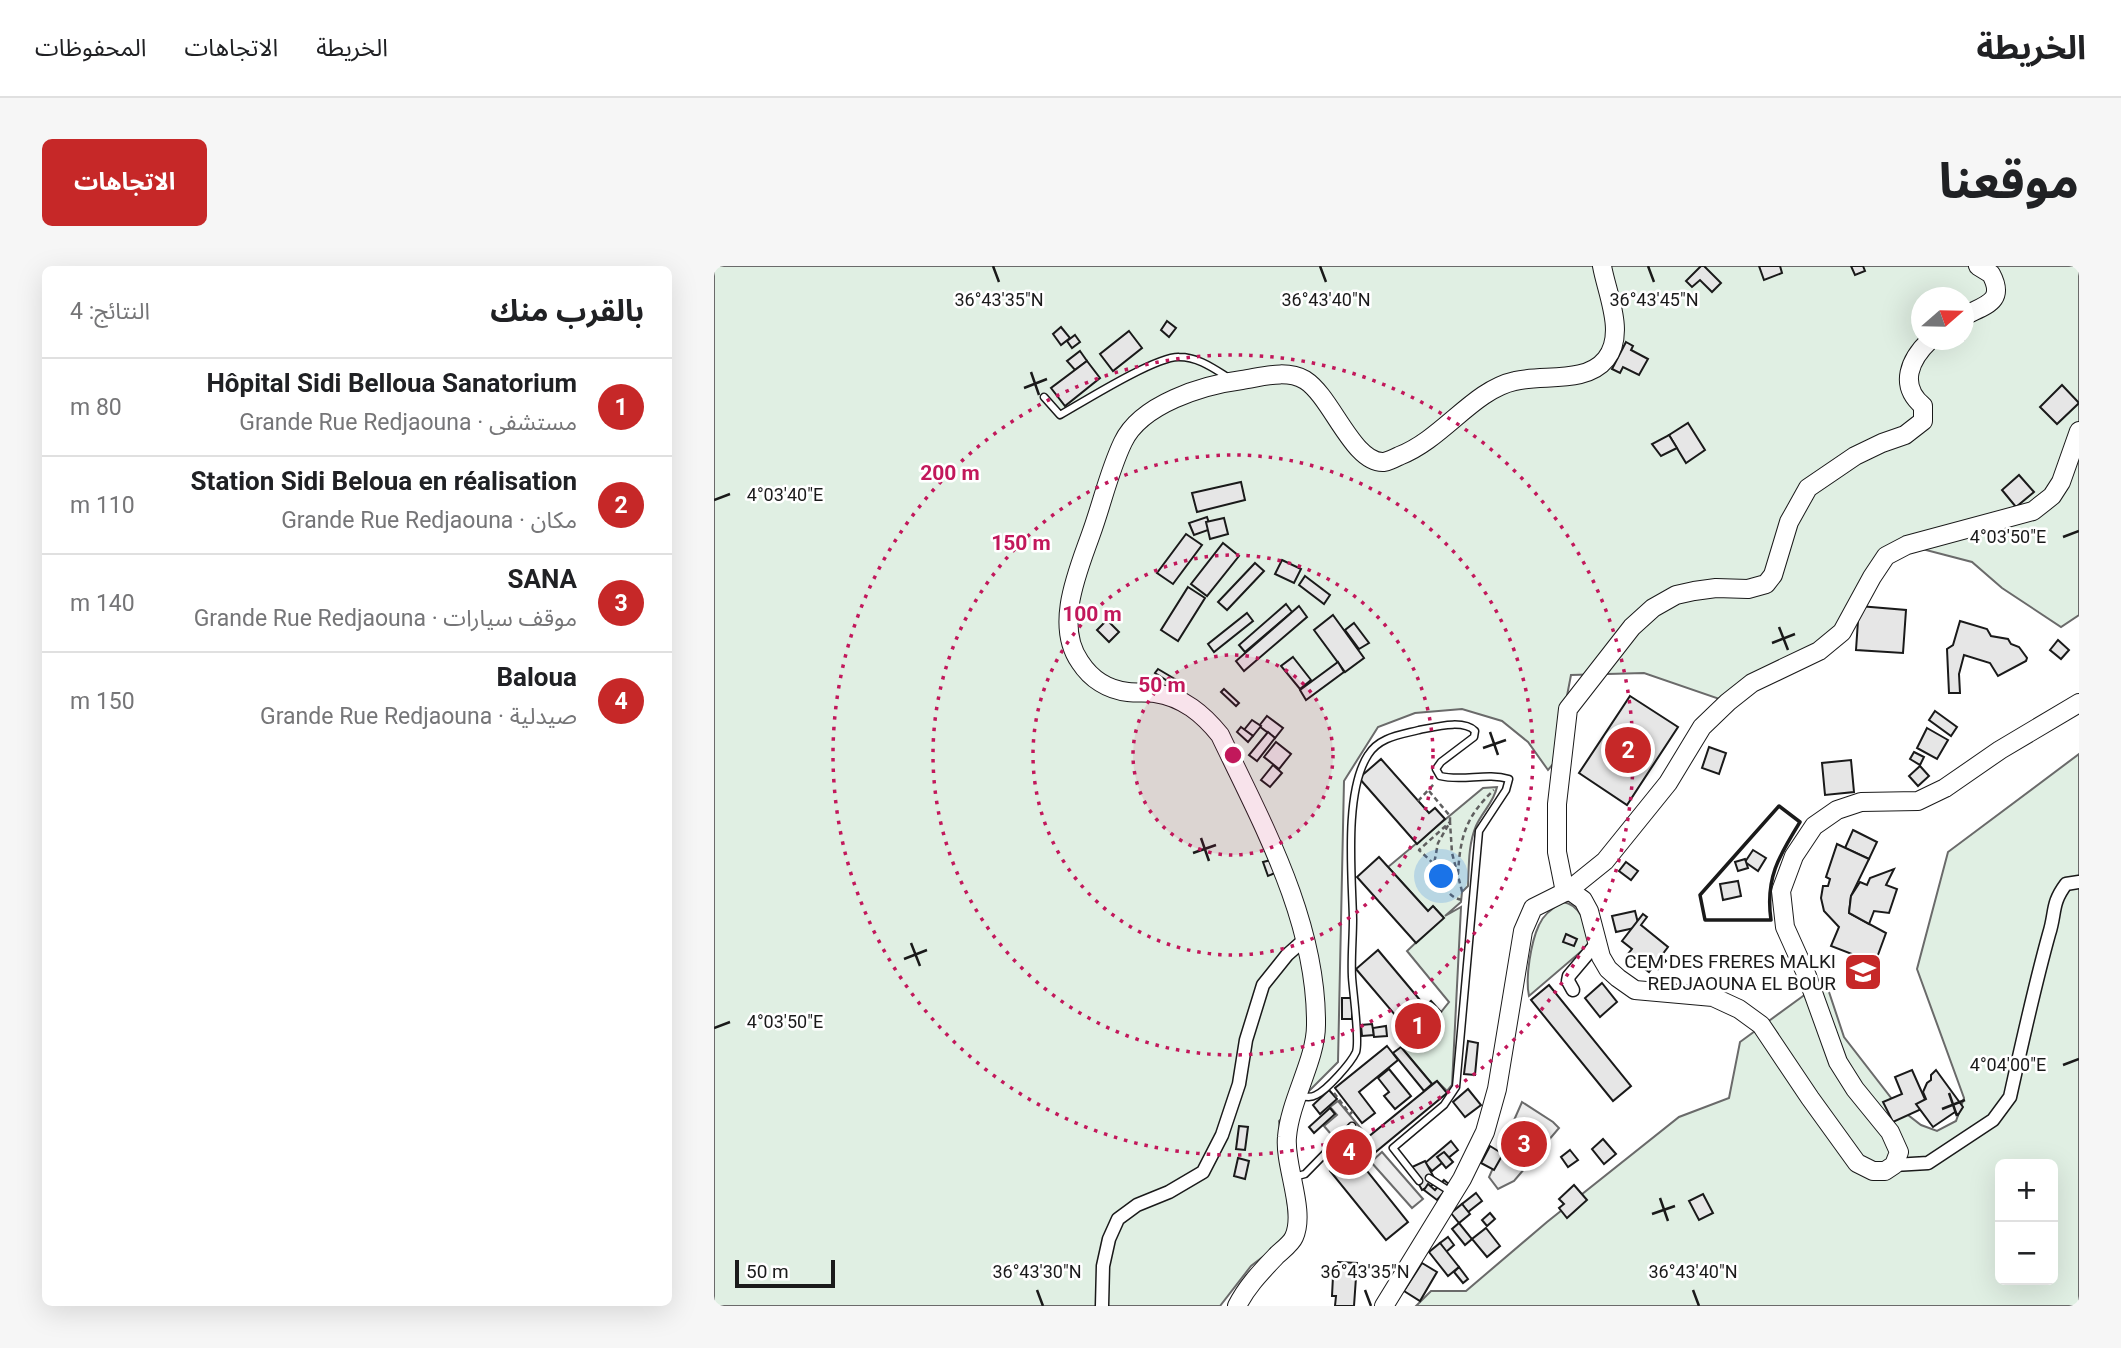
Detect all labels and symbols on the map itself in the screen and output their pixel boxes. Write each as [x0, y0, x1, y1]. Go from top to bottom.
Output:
north arrow [1911, 287, 1974, 350]
text: 36°43'35"N [954, 289, 1044, 310]
text: 36°43'40"N [1281, 289, 1371, 310]
text: 36°43'45"N [1609, 289, 1699, 310]
text: 200 m [920, 461, 980, 485]
text: 4°03'40"E [747, 484, 823, 505]
text: 4°03'50"E [1970, 526, 2046, 547]
text: 150 m [991, 531, 1051, 555]
text: 100 m [1062, 602, 1122, 626]
text: 50 m [1138, 673, 1186, 697]
pin: 2 [1605, 724, 1651, 776]
centre of rings [1221, 743, 1245, 767]
your location [1424, 859, 1458, 893]
place label: CEM DES FRERES MALKI REDJAOUNA EL BOUR [1624, 950, 1836, 995]
school or university icon: CEM DES FRERES MALKI REDJAOUNA EL BOUR [1842, 951, 1884, 993]
pin: 1 [1395, 1000, 1441, 1052]
text: 4°03'50"E [747, 1011, 823, 1032]
text: 4°04'00"E [1970, 1054, 2046, 1075]
pin: 3 [1501, 1118, 1547, 1170]
pin: 4 [1326, 1126, 1372, 1178]
scale bar [735, 1257, 835, 1289]
text: 36°43'30"N [992, 1261, 1082, 1282]
text: 36°43'35"N [1320, 1261, 1410, 1282]
text: 36°43'40"N [1648, 1261, 1738, 1282]

